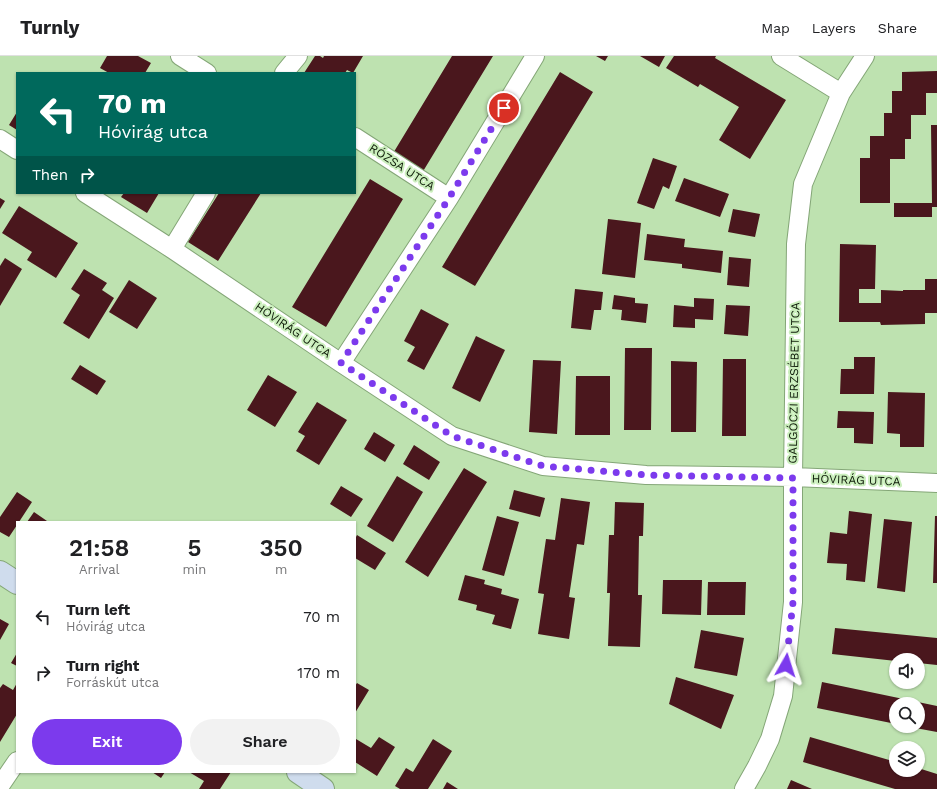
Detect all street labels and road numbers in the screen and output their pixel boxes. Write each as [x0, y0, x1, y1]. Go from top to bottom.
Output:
street label: RÓZSA UTCA [367, 141, 437, 193]
street label: HÓVIRÁG UTCA [252, 299, 334, 361]
street label: GALGÓCZI ERZSÉBET UTCA [786, 302, 802, 464]
street label: HÓVIRÁG UTCA [811, 471, 901, 489]

